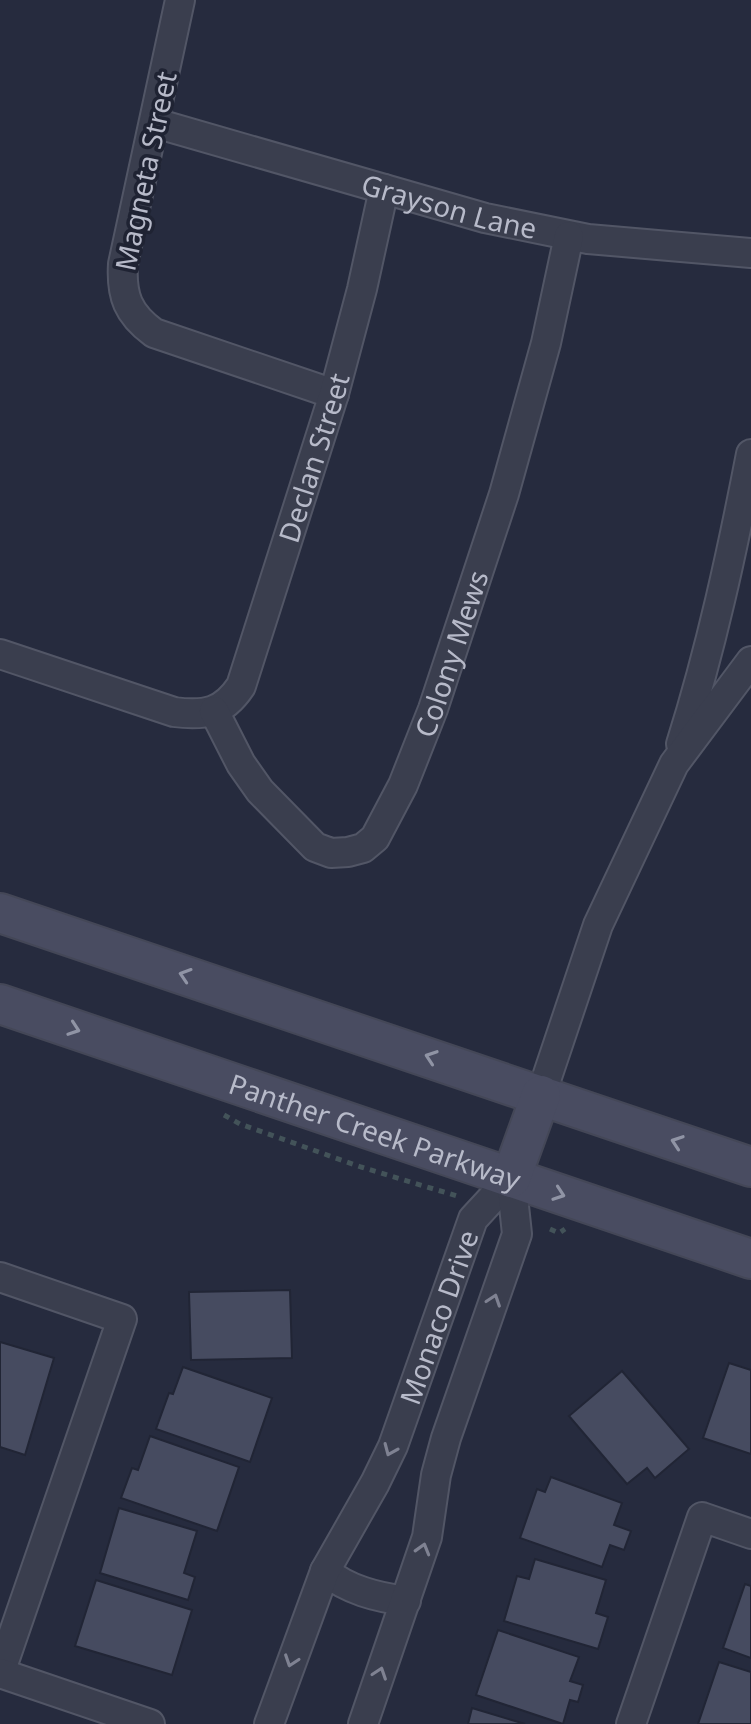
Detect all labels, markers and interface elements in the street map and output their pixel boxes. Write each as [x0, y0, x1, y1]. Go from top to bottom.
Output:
street label: Magneta Street [105, 68, 185, 274]
street label: Grayson Lane [357, 165, 540, 247]
street label: Declan Street [269, 369, 358, 547]
street label: Colony Mews [405, 565, 497, 743]
one-way arrow [179, 968, 193, 984]
one-way arrow [66, 1020, 80, 1036]
one-way arrow [425, 1051, 439, 1067]
street label: Panther Creek Parkway [224, 1064, 527, 1199]
one-way arrow [671, 1135, 685, 1151]
one-way arrow [551, 1184, 565, 1200]
street label: Monaco Drive [390, 1225, 487, 1409]
one-way arrow [484, 1294, 501, 1308]
one-way arrow [384, 1442, 400, 1456]
one-way arrow [414, 1543, 430, 1557]
one-way arrow [284, 1653, 301, 1667]
one-way arrow [371, 1667, 387, 1681]

